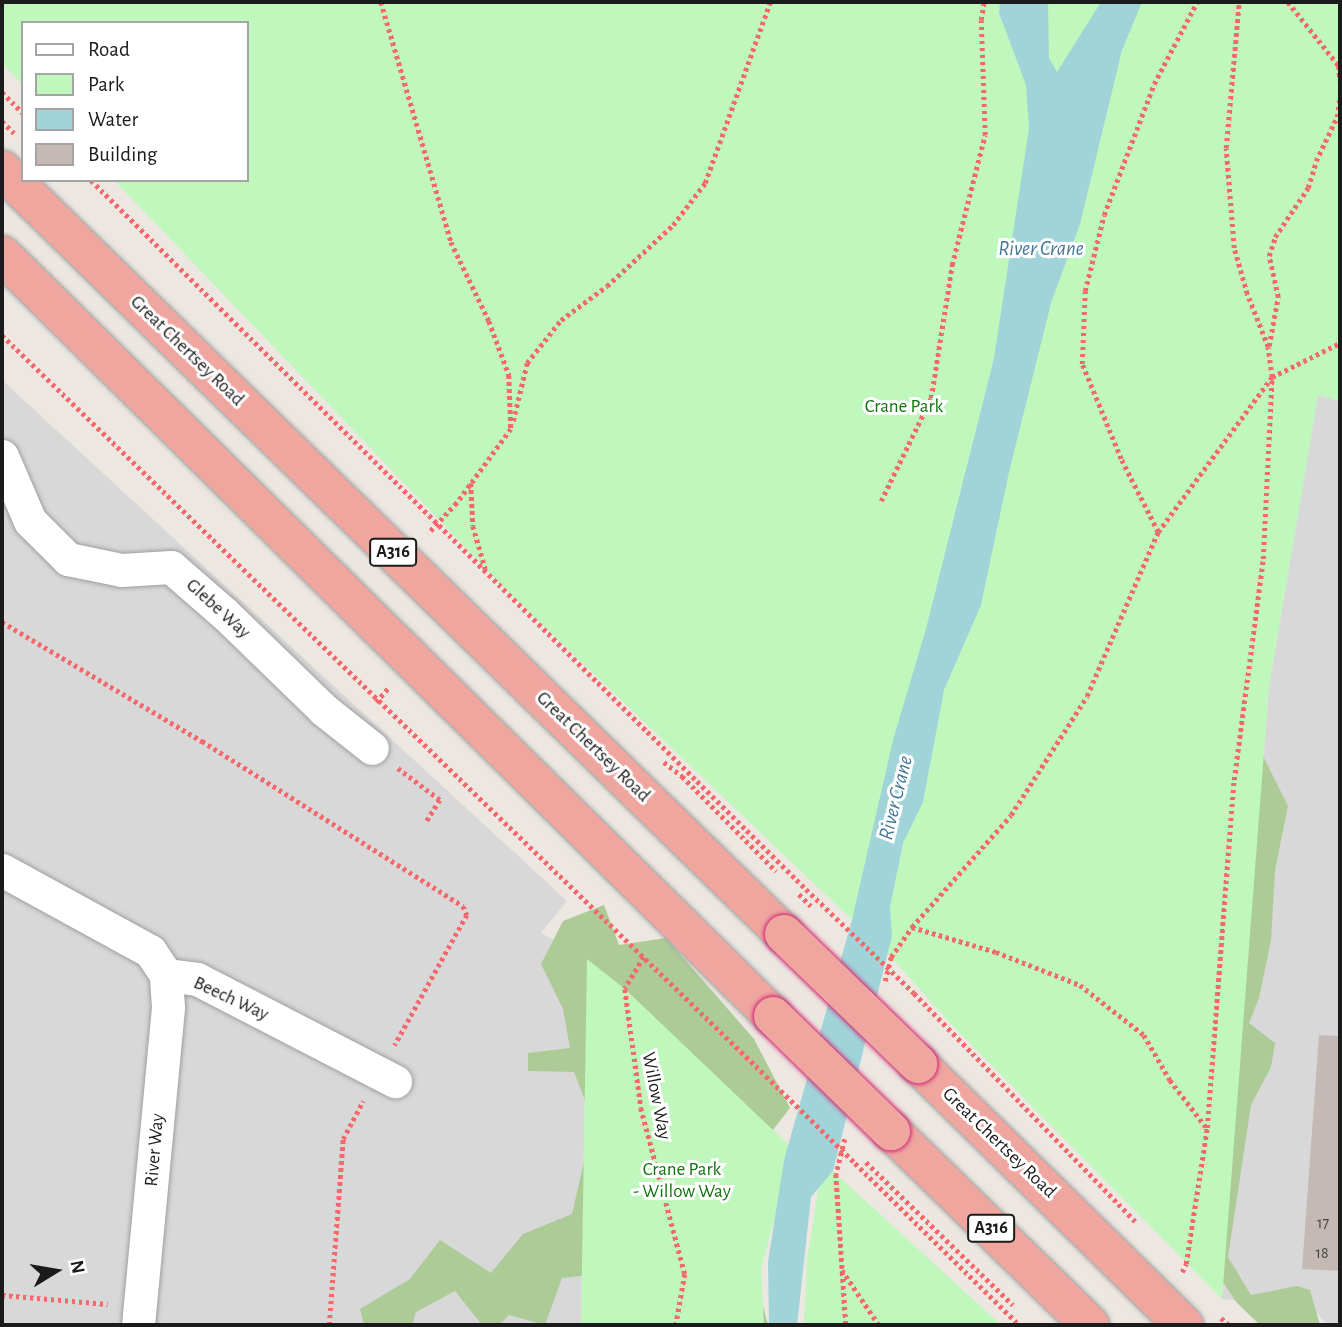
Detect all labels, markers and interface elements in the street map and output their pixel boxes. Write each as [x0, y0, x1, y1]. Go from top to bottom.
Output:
legend [21, 21, 248, 182]
text: Road [88, 39, 130, 60]
text: Park [88, 74, 124, 95]
text: Water [88, 109, 138, 130]
text: Building [88, 144, 157, 165]
water label: River Crane [998, 236, 1084, 262]
street label: Great Chertsey Road [125, 291, 249, 411]
park label: Crane Park [865, 396, 943, 418]
road number: A316 [368, 538, 418, 566]
street label: Glebe Way [181, 574, 255, 644]
street label: Great Chertsey Road [531, 687, 655, 807]
water label: River Crane [873, 753, 919, 843]
street label: Beech Way [190, 972, 272, 1026]
street label: Willow Way [636, 1050, 676, 1142]
street label: Great Chertsey Road [937, 1083, 1061, 1203]
street label: River Way [140, 1112, 170, 1188]
park label: Crane Park - Willow Way [633, 1159, 731, 1203]
road number: A316 [967, 1213, 1016, 1242]
house number: 17 [1317, 1213, 1329, 1233]
north arrow [21, 1236, 91, 1306]
house number: 18 [1315, 1243, 1329, 1263]
text: N [67, 1259, 88, 1275]

